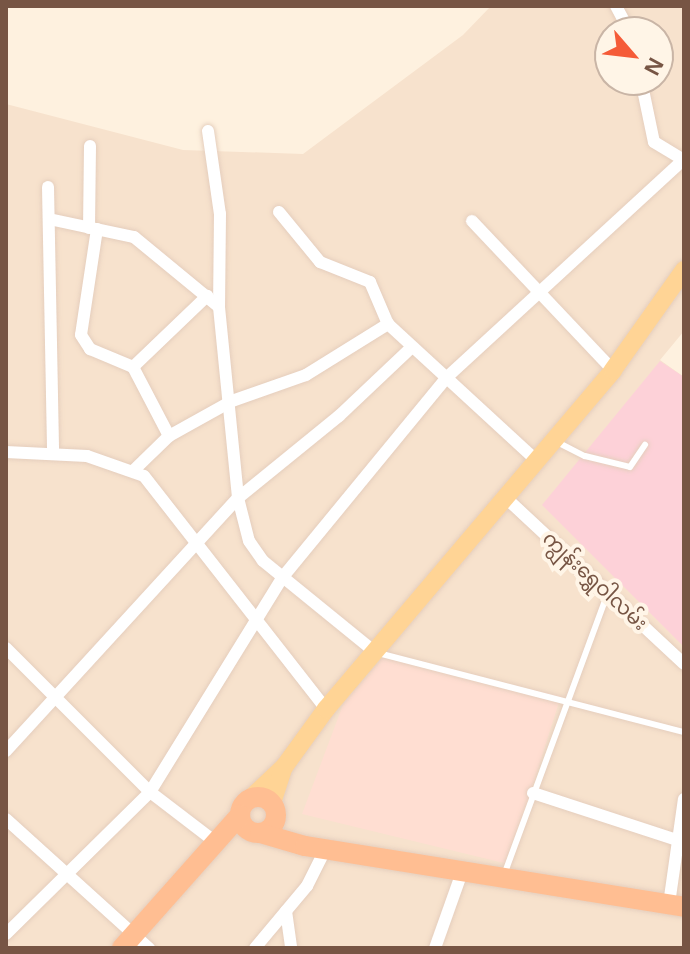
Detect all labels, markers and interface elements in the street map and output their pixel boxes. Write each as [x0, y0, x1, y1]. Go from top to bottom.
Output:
north arrow [594, 16, 674, 96]
text: N [639, 54, 669, 79]
street label: ကျွန်းရွှေဝါလမ်း [538, 527, 652, 635]

